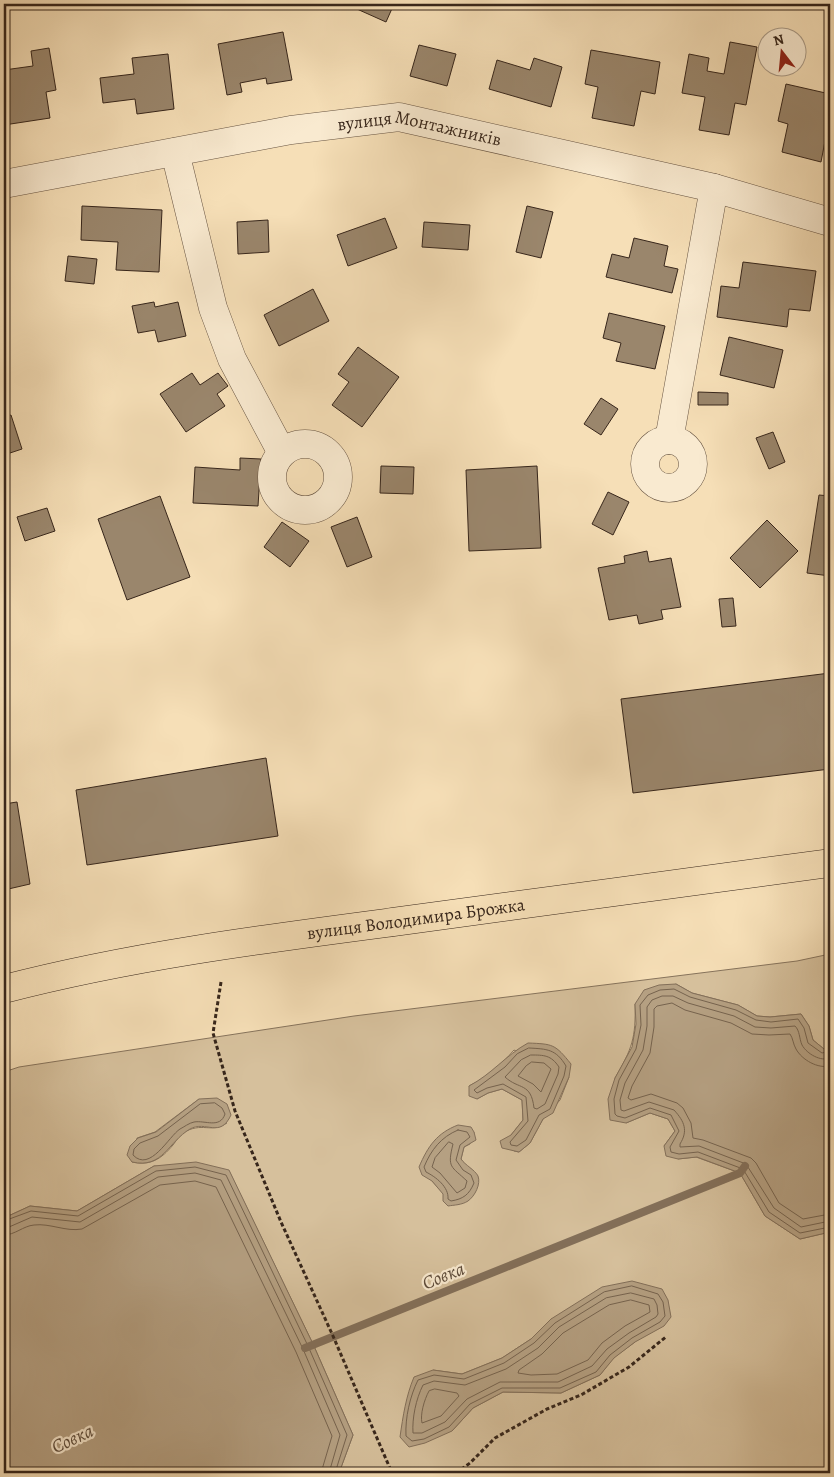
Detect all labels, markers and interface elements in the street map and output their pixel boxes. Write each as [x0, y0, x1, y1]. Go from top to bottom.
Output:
north arrow [756, 28, 806, 78]
text: N [771, 29, 786, 51]
street label: вулиця Монтажників [336, 104, 504, 152]
street label: вулиця Володимира Брожка [305, 892, 527, 945]
water label: Совка [418, 1256, 469, 1296]
water label: Совка [47, 1418, 98, 1460]

